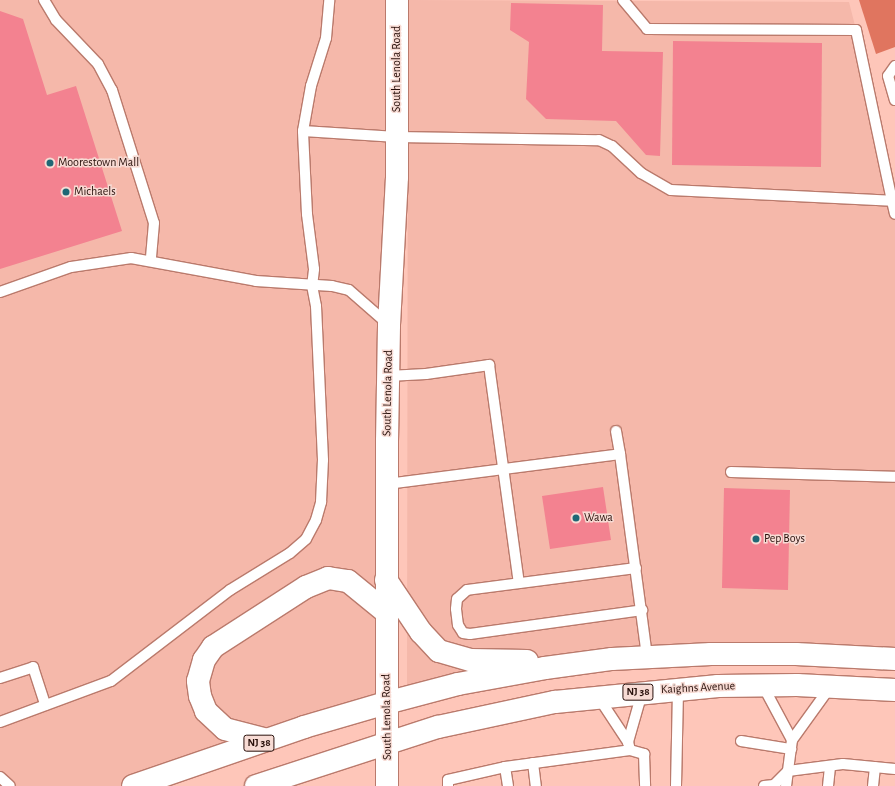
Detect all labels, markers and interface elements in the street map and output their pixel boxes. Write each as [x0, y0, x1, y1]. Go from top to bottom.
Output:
street label: South Lenola Road [390, 26, 404, 112]
place label: Moorestown Mall [58, 156, 139, 170]
marker: Moorestown Mall [45, 158, 55, 168]
place label: Michaels [74, 185, 116, 199]
marker: Michaels [61, 187, 71, 197]
street label: South Lenola Road [380, 350, 396, 436]
place label: Wawa [584, 511, 613, 525]
marker: Wawa [571, 513, 581, 523]
place label: Pep Boys [764, 532, 805, 546]
marker: Pep Boys [751, 534, 761, 544]
street label: South Lenola Road [379, 674, 395, 760]
street label: Kaighns Avenue [660, 679, 736, 697]
road number: NJ 38 [622, 683, 654, 701]
road number: NJ 38 [243, 734, 275, 752]

